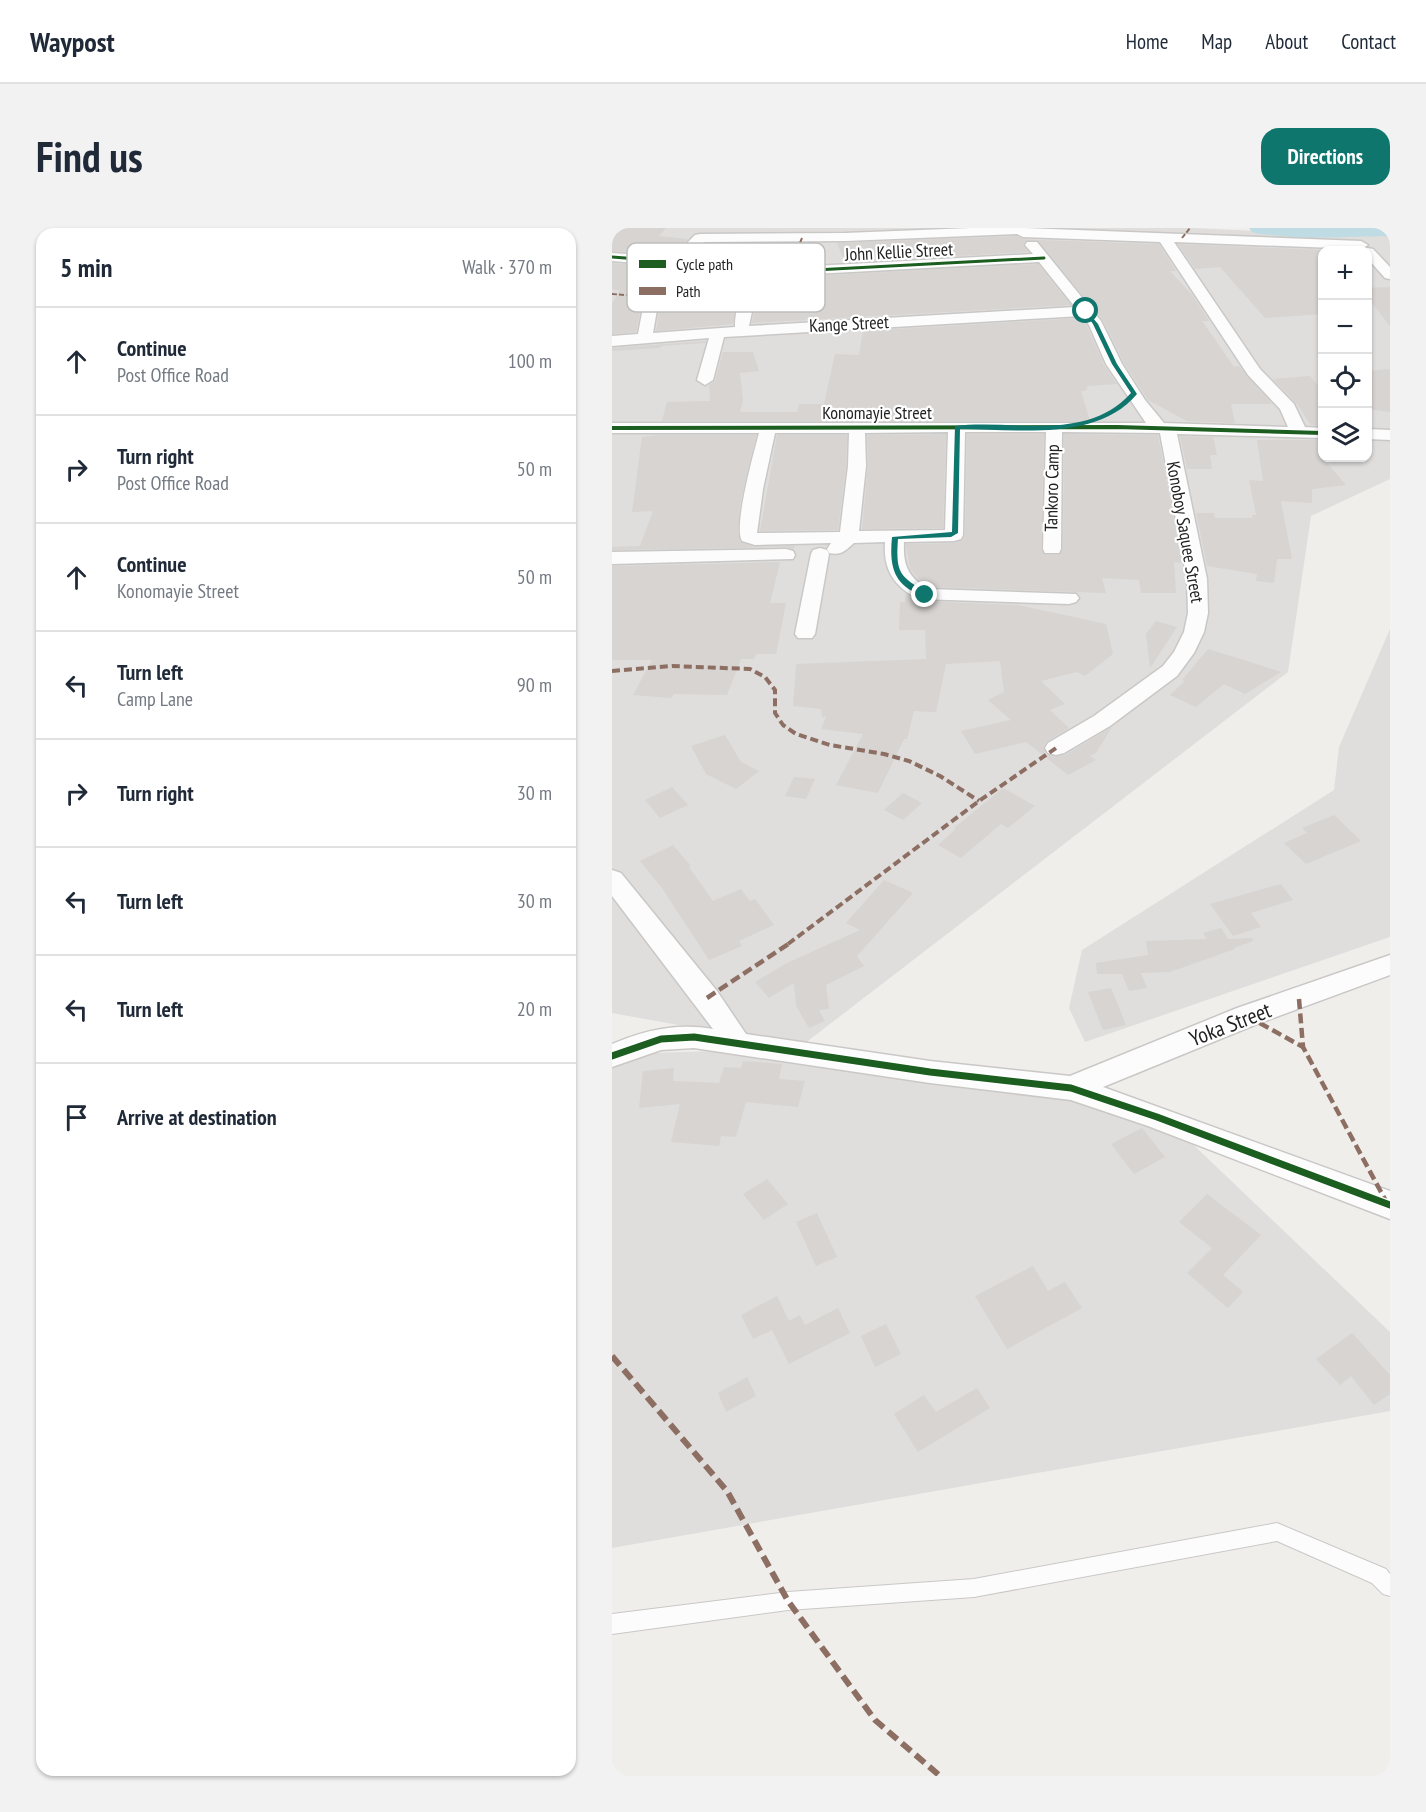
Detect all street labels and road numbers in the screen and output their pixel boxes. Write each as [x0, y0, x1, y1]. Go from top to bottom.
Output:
street label: John Kellie Street [843, 237, 954, 266]
street label: Kange Street [808, 310, 890, 337]
street label: Konomayie Street [822, 401, 932, 424]
street label: Tankoro Camp [1039, 444, 1064, 532]
street label: Konoboy Saquee Street [1162, 459, 1209, 605]
street label: Yoka Street [1185, 996, 1275, 1052]

